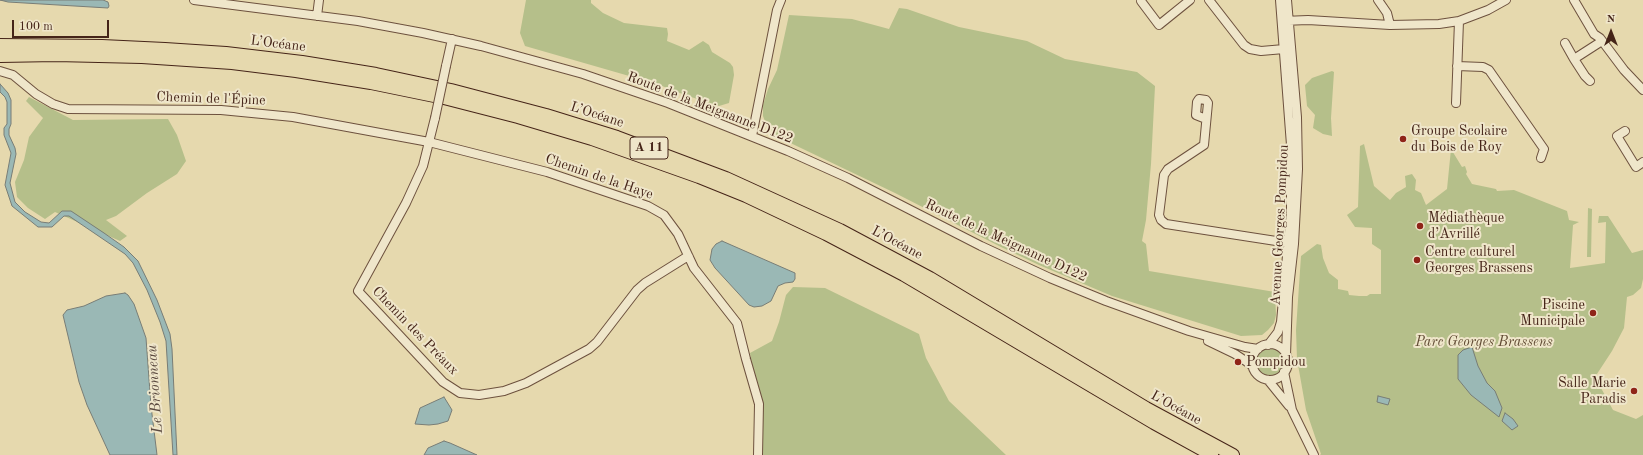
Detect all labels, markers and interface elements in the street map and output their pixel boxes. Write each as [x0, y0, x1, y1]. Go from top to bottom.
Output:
scale bar [14, 12, 111, 38]
north arrow [1591, 12, 1631, 52]
text: N [1607, 14, 1615, 25]
text: 100 m [19, 21, 53, 33]
street label: L’Océane [249, 32, 307, 56]
street label: Route de la Meignanne D122 [624, 68, 796, 148]
street label: Chemin de l'Épine [156, 89, 266, 109]
street label: L’Océane [568, 98, 626, 132]
place label: Groupe Scolaire du Bois de Roy [1411, 123, 1507, 156]
marker: Groupe Scolaire du Bois de Roy [1398, 134, 1408, 144]
road number: A 11 [630, 137, 668, 159]
street label: Avenue Georges Pompidou [1267, 144, 1293, 306]
street label: Chemin de la Haye [543, 151, 655, 203]
street label: Route de la Meignanne D122 [922, 196, 1090, 286]
place label: Médiathèque d’Avrillé [1428, 210, 1504, 242]
marker: Médiathèque d’Avrillé [1415, 221, 1425, 231]
street label: L’Océane [869, 223, 925, 263]
place label: Centre culturel Georges Brassens [1425, 244, 1533, 276]
marker: Centre culturel Georges Brassens [1412, 255, 1422, 265]
street label: Chemin des Préaux [368, 283, 462, 379]
place label: Piscine Municipale [1520, 297, 1585, 330]
marker: Piscine Municipale [1588, 308, 1598, 318]
park label: Parc Georges Brassens [1415, 334, 1553, 350]
water label: Le Brionneau [143, 344, 167, 434]
place label: Pompidou [1246, 354, 1306, 370]
marker: Pompidou [1233, 357, 1243, 367]
place label: Salle Marie Paradis [1558, 375, 1626, 408]
marker: Salle Marie Paradis [1629, 386, 1639, 396]
street label: L’Océane [1148, 387, 1204, 429]

